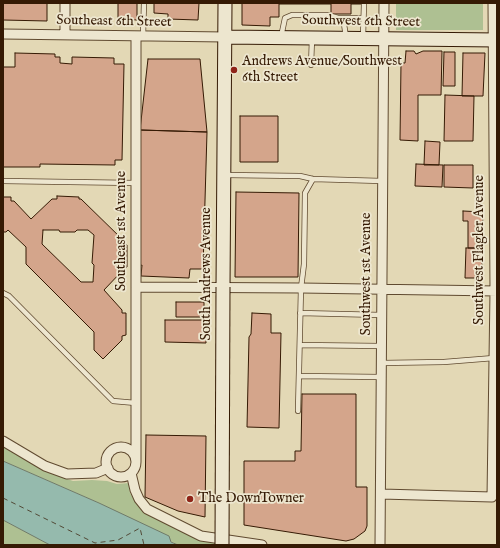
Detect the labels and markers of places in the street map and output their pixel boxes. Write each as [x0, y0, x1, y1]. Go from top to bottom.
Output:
place label: Andrews Avenue/Southwest 6th Street [242, 54, 402, 86]
marker: Andrews Avenue/Southwest 6th Street [229, 65, 239, 75]
place label: The DownTowner [198, 491, 304, 507]
marker: The DownTowner [185, 494, 195, 504]

